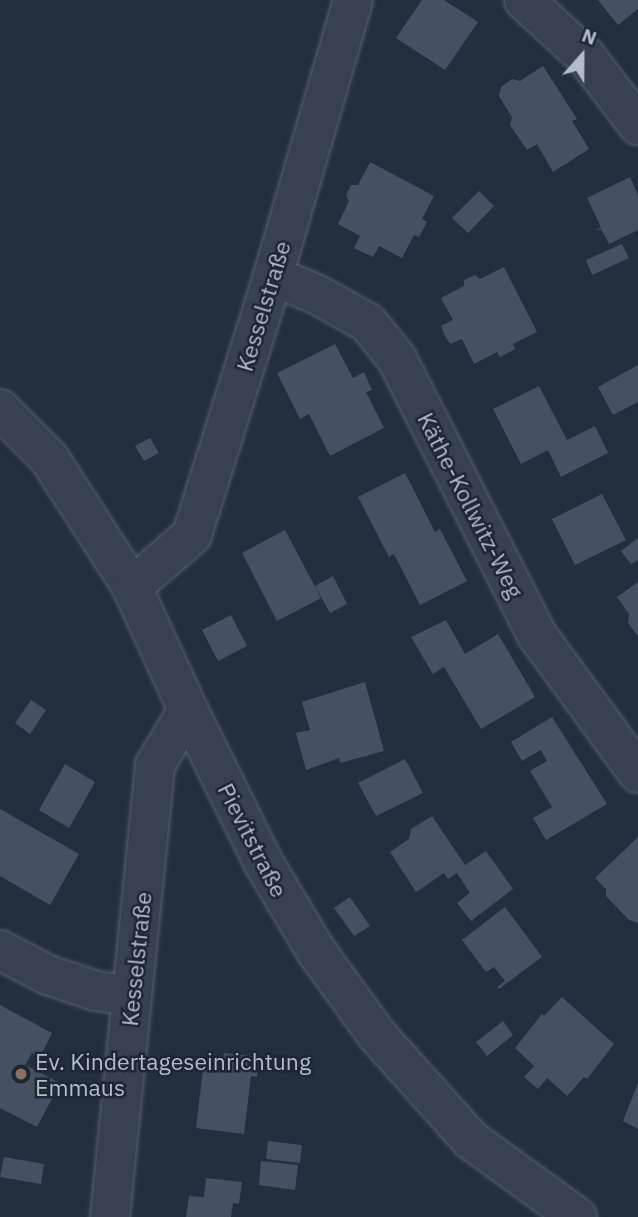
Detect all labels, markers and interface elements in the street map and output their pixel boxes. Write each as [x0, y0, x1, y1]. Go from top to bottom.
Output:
north arrow [547, 21, 617, 91]
text: N [579, 23, 600, 50]
street label: Kesselstraße [230, 237, 296, 375]
street label: Käthe-Kollwitz-Weg [412, 408, 530, 602]
street label: Pievitstraße [212, 778, 294, 902]
street label: Kesselstraße [115, 890, 157, 1028]
place label: Ev. Kindertageseinrichtung Emmaus [35, 1047, 311, 1101]
marker: Ev. Kindertageseinrichtung Emmaus [13, 1066, 29, 1082]

